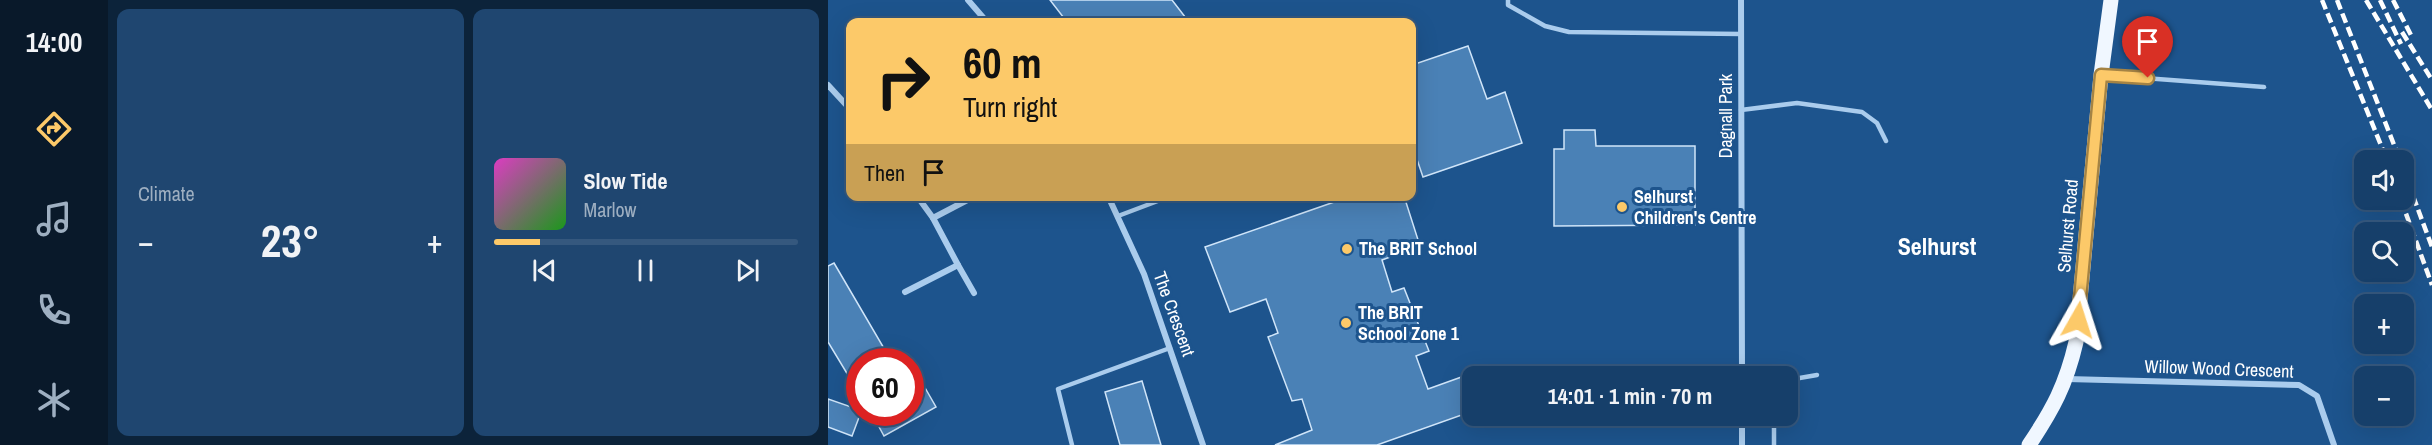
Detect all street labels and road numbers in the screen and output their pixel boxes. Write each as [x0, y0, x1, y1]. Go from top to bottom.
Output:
street label: Dagnall Park [1713, 73, 1738, 158]
street label: Selhurst Road [2051, 178, 2084, 274]
street label: The Crescent [1148, 268, 1201, 360]
street label: Willow Wood Crescent [2144, 353, 2294, 384]

